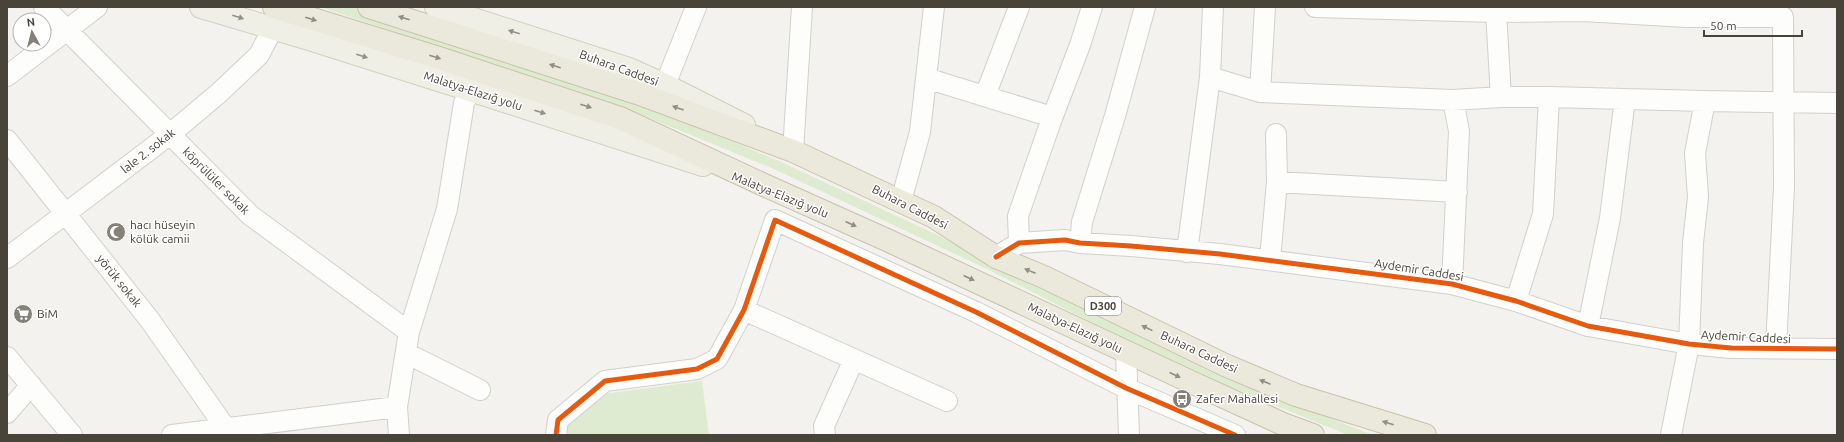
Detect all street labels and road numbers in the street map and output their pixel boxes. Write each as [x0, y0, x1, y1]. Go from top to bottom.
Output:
street label: Buhara Caddesi [578, 47, 661, 88]
street label: Malatya-Elazığ yolu [422, 68, 524, 113]
street label: lale 2. sokak [118, 126, 177, 176]
street label: köprülüler sokak [180, 145, 252, 217]
street label: Malatya-Elazığ yolu [730, 169, 830, 220]
street label: Buhara Caddesi [870, 182, 950, 231]
street label: yörük sokak [94, 252, 144, 309]
street label: Aydemir Caddesi [1374, 256, 1465, 283]
road number: D300 [1085, 297, 1121, 315]
street label: Malatya-Elazığ yolu [1026, 300, 1125, 355]
street label: Buhara Caddesi [1159, 328, 1240, 375]
street label: Aydemir Caddesi [1701, 328, 1791, 345]

